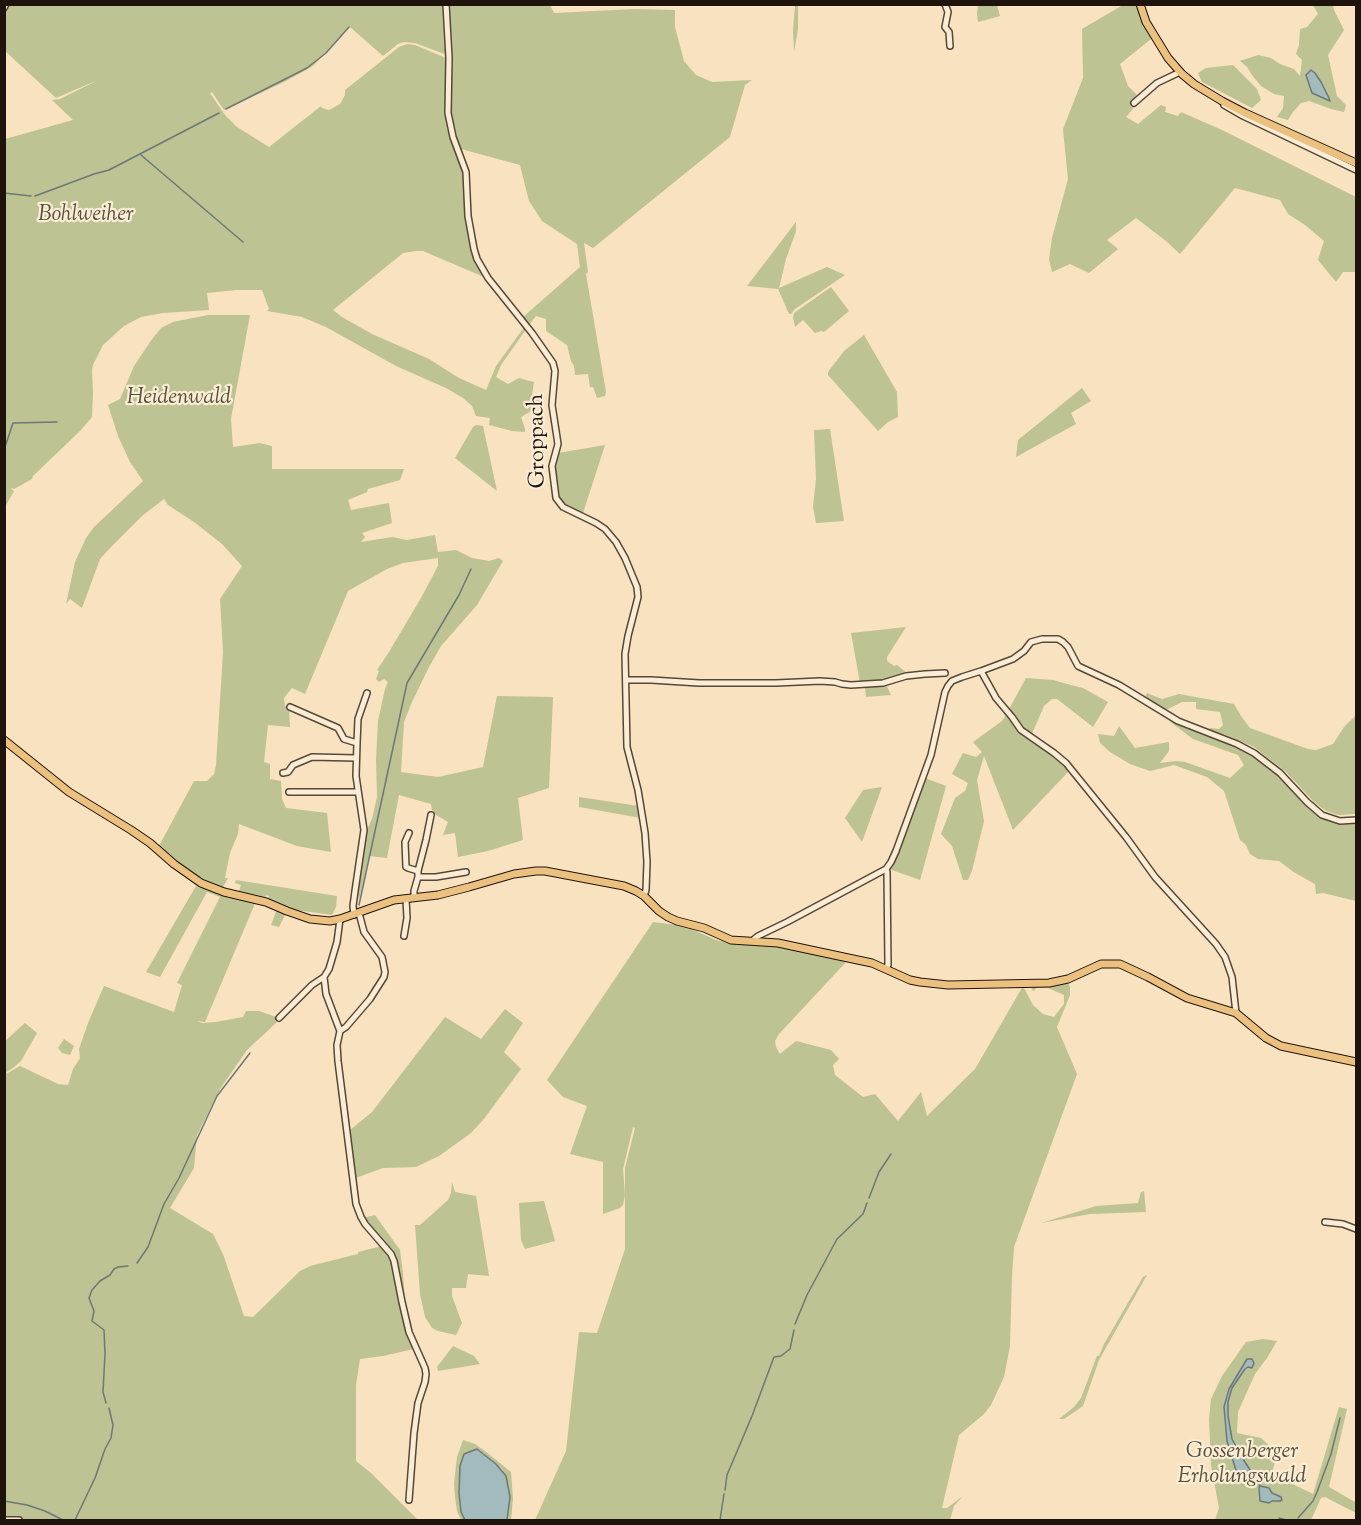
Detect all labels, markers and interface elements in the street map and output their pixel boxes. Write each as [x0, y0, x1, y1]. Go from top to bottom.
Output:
park label: Bohlweiher [38, 203, 134, 229]
park label: Heidenwald [127, 386, 231, 412]
street label: Groppach [525, 393, 553, 489]
park label: Gossenberger Erholungswald [1178, 1440, 1306, 1492]

